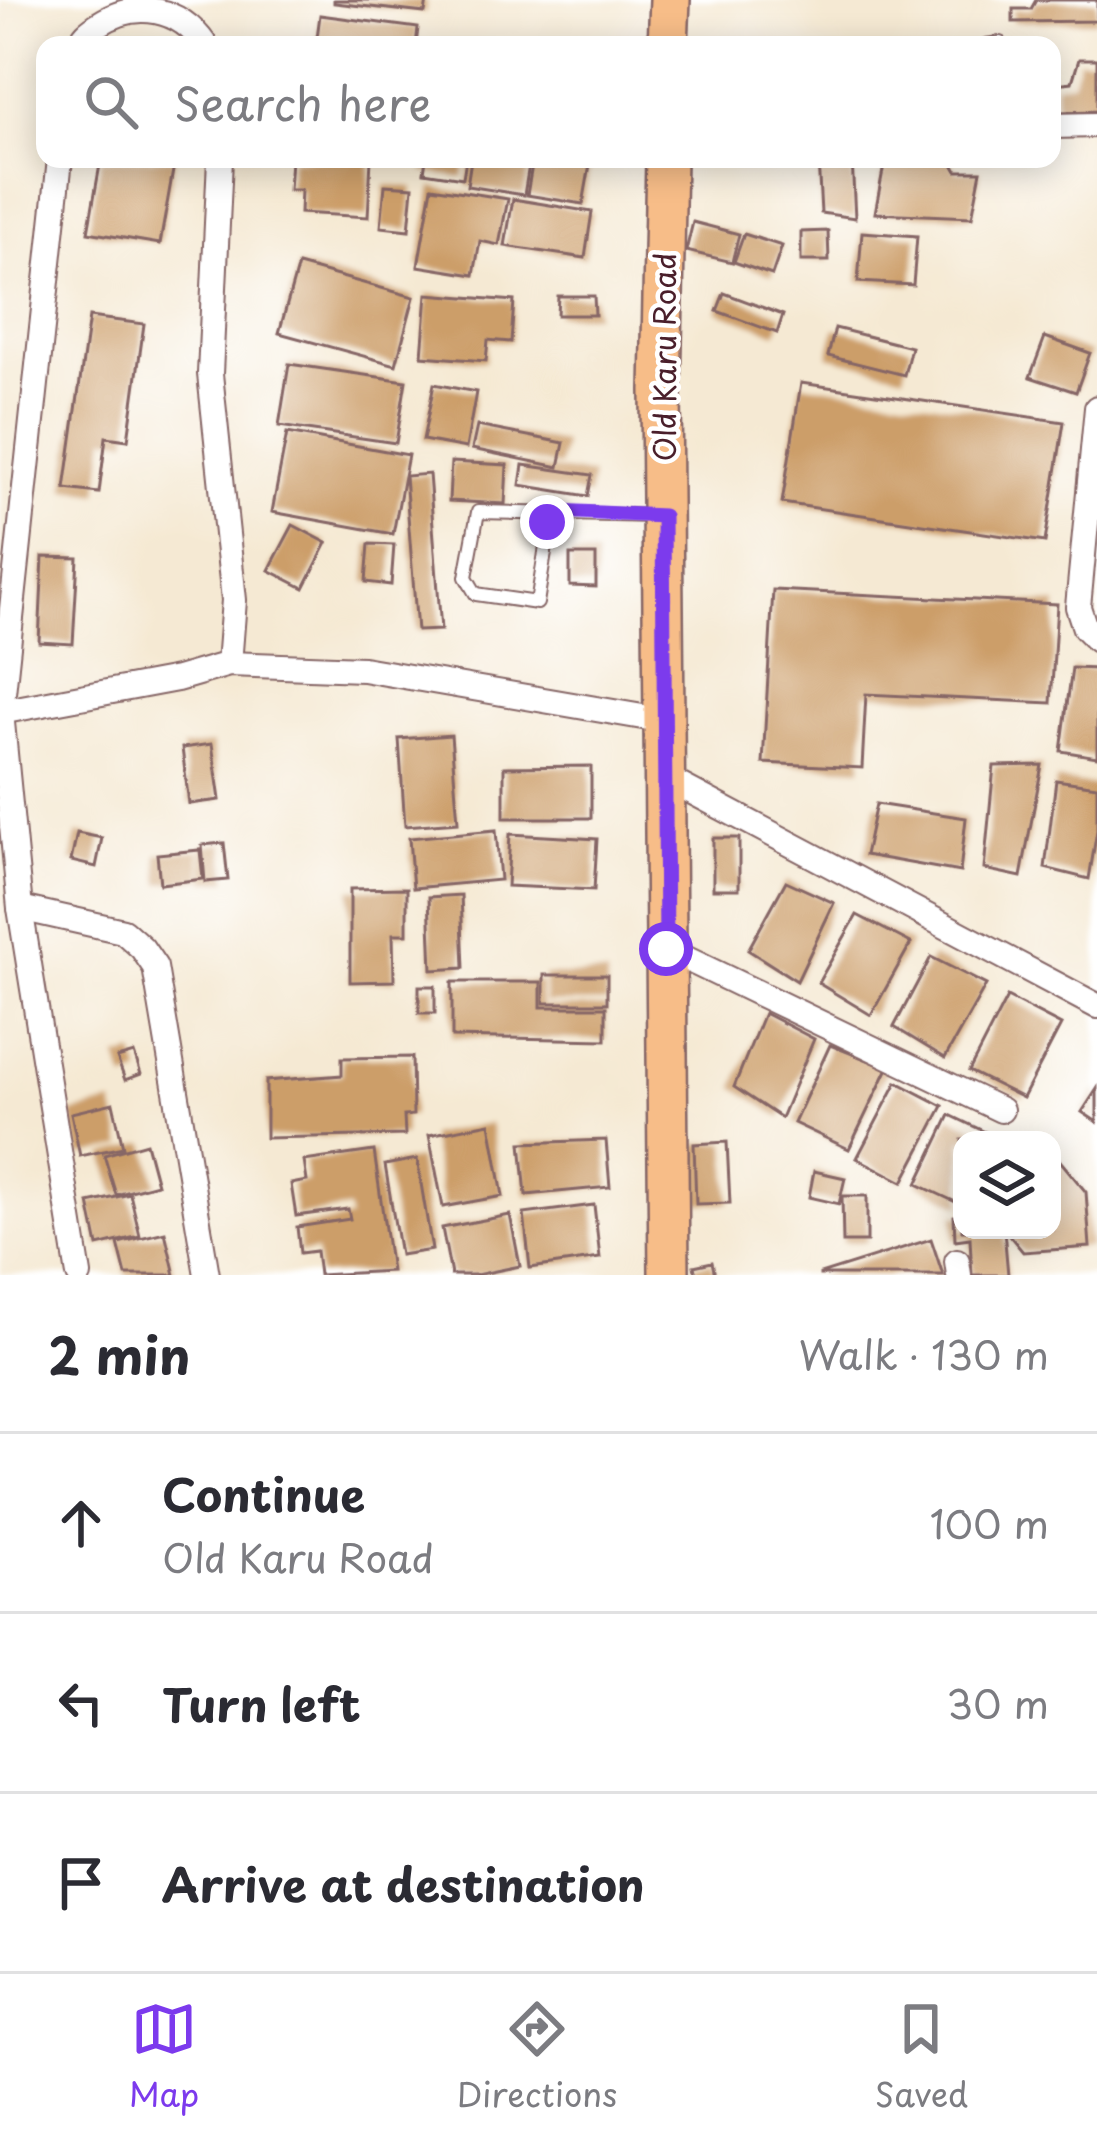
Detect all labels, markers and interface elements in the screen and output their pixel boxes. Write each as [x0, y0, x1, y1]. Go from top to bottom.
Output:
search box [36, 36, 1061, 168]
text: Search here [174, 68, 431, 136]
icon: search [78, 69, 144, 135]
street label: Old Karu Road [641, 252, 686, 462]
route end [520, 495, 574, 549]
route start [639, 922, 693, 976]
map controls [953, 1131, 1061, 1239]
button: layers [953, 1131, 1061, 1239]
text: 2 min [48, 1315, 190, 1392]
text: Walk · 130 m [799, 1324, 1049, 1383]
text: Continue [162, 1459, 365, 1527]
icon: ahead [48, 1490, 114, 1556]
text: 100 m [930, 1493, 1049, 1552]
text: Old Karu Road [162, 1527, 434, 1586]
text: Turn left [162, 1669, 361, 1737]
icon: left [48, 1670, 114, 1736]
text: 30 m [946, 1673, 1049, 1732]
text: Arrive at destination [162, 1849, 645, 1917]
icon: arrive [48, 1850, 114, 1916]
tab: Map [129, 1996, 199, 2118]
tab: Directions [457, 1996, 617, 2118]
tab: Saved [875, 1996, 968, 2118]

